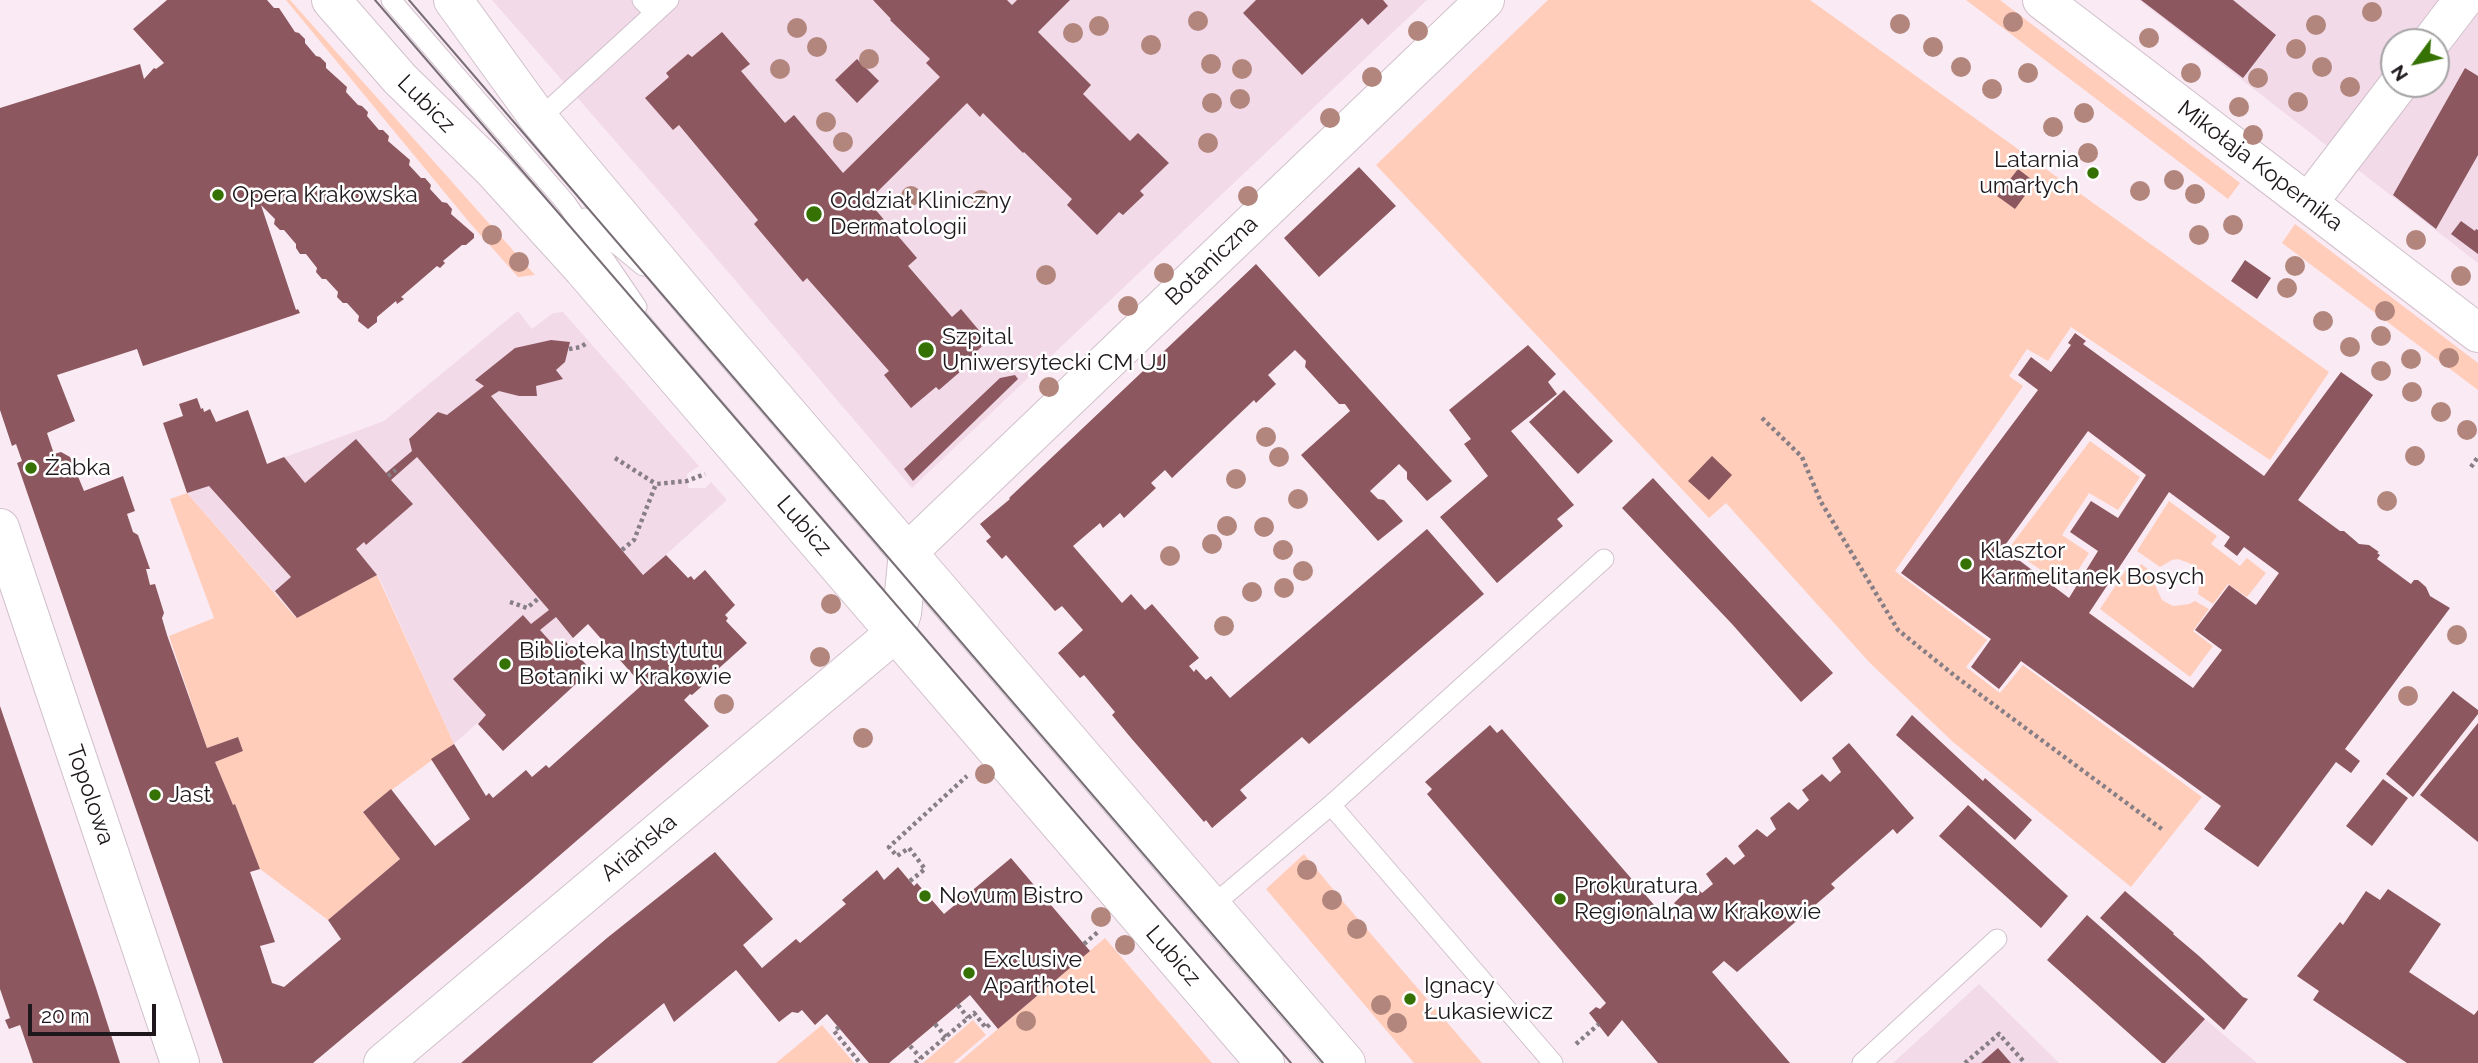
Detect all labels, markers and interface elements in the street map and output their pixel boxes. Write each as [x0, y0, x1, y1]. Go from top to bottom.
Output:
north arrow [2380, 28, 2450, 98]
text: N [2386, 61, 2412, 85]
street label: Lubicz [391, 69, 461, 139]
street label: Mikołaja Kopernika [2172, 95, 2348, 237]
place label: Latarnia umarłych [1979, 146, 2079, 200]
marker: Latarnia umarłych [2085, 165, 2101, 181]
place label: Opera Krakowska [232, 181, 418, 209]
marker: Opera Krakowska [210, 187, 226, 203]
place label: Oddział Kliniczny Dermatologii [830, 187, 1011, 241]
marker: Oddział Kliniczny Dermatologii [804, 204, 824, 224]
street label: Botaniczna [1160, 210, 1264, 312]
place label: Szpital Uniwersytecki CM UJ [942, 323, 1167, 377]
marker: Szpital Uniwersytecki CM UJ [916, 340, 936, 360]
place label: Żabka [45, 454, 111, 482]
marker: Żabka [23, 460, 39, 476]
street label: Lubicz [771, 490, 837, 562]
place label: Klasztor Karmelitanek Bosych [1980, 537, 2204, 591]
marker: Klasztor Karmelitanek Bosych [1958, 556, 1974, 572]
place label: Biblioteka Instytutu Botaniki w Krakowie [519, 637, 732, 691]
marker: Biblioteka Instytutu Botaniki w Krakowie [497, 656, 513, 672]
street label: Topolowa [60, 742, 120, 848]
place label: Jast [169, 781, 211, 809]
marker: Jast [147, 787, 163, 803]
street label: Ariańska [596, 808, 682, 888]
place label: Prokuratura Regionalna w Krakowie [1574, 872, 1821, 926]
place label: Novum Bistro [939, 882, 1083, 910]
marker: Novum Bistro [917, 888, 933, 904]
marker: Prokuratura Regionalna w Krakowie [1552, 891, 1568, 907]
street label: Lubicz [1140, 920, 1206, 992]
place label: Exclusive Aparthotel [983, 946, 1095, 1000]
marker: Exclusive Aparthotel [961, 965, 977, 981]
place label: Ignacy Łukasiewicz [1424, 972, 1553, 1026]
scale bar [32, 990, 159, 1034]
marker: Ignacy Łukasiewicz [1402, 991, 1418, 1007]
text: 20 m [41, 1003, 89, 1028]

